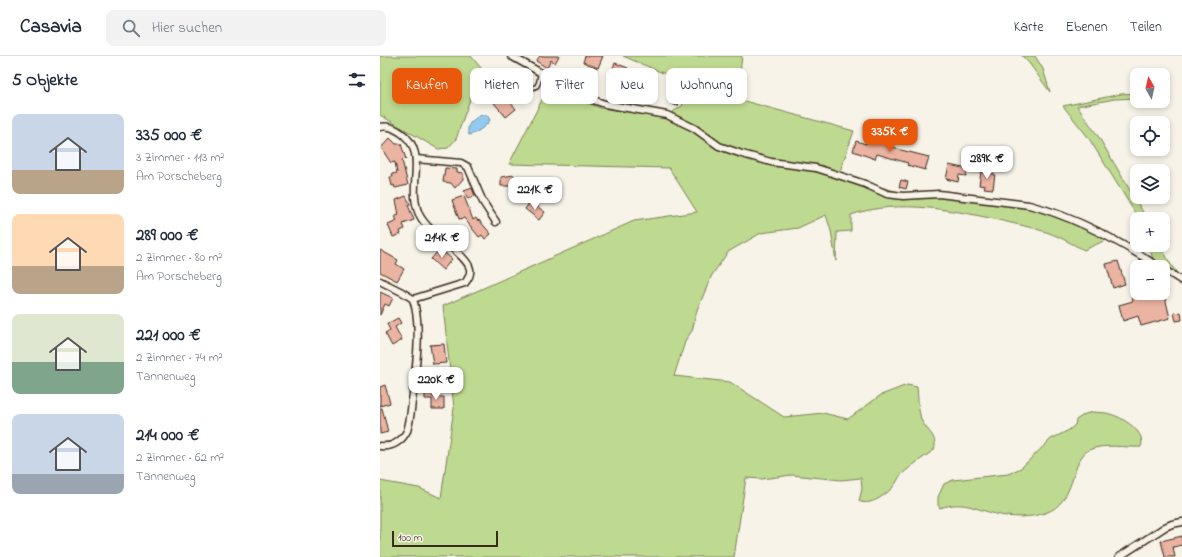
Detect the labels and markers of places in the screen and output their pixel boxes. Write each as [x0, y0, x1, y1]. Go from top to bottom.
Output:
pin: 335K € [857, 119, 923, 153]
pin: 289K € [954, 146, 1020, 180]
pin: 221K € [502, 177, 568, 211]
pin: 214K € [409, 225, 475, 259]
pin: 220K € [403, 367, 469, 401]

